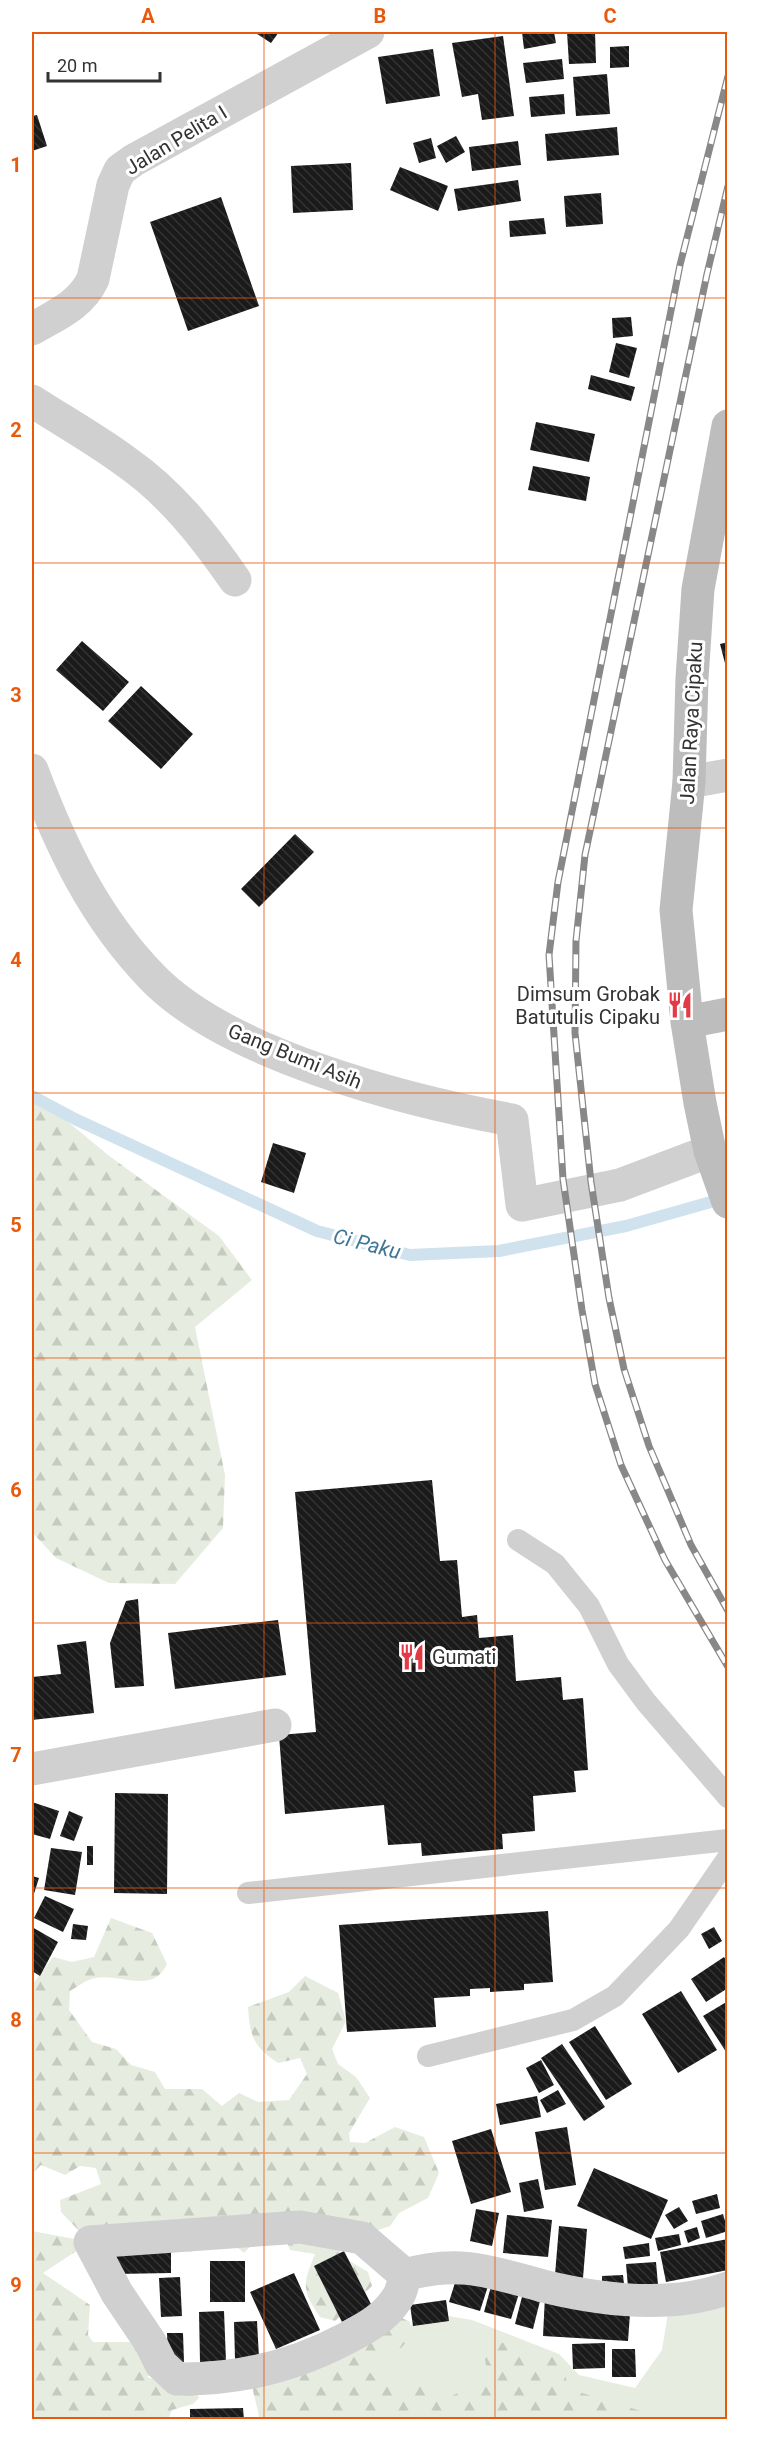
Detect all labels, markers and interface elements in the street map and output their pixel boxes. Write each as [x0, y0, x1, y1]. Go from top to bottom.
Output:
text: A [141, 4, 155, 28]
text: B [374, 4, 386, 28]
text: C [603, 4, 617, 28]
scale bar [48, 45, 160, 83]
text: 20 m [57, 55, 97, 76]
street label: Jalan Pelita I [121, 100, 231, 180]
text: 1 [10, 153, 22, 177]
text: 2 [10, 418, 22, 442]
street label: Jalan Raya Cipaku [675, 641, 707, 805]
text: 3 [10, 683, 22, 707]
text: 4 [10, 948, 22, 972]
place label: Dimsum Grobak Batutulis Cipaku [515, 982, 661, 1029]
restaurant icon: Dimsum Grobak Batutulis Cipaku [665, 990, 695, 1020]
street label: Gang Bumi Asih [225, 1018, 365, 1094]
text: 5 [10, 1213, 22, 1237]
water label: Ci Paku [331, 1224, 403, 1264]
text: 6 [10, 1478, 22, 1502]
restaurant icon: Gumati [397, 1642, 427, 1672]
place label: Gumati [432, 1645, 496, 1669]
text: 7 [10, 1743, 22, 1767]
text: 8 [10, 2008, 22, 2032]
text: 9 [10, 2273, 22, 2297]

